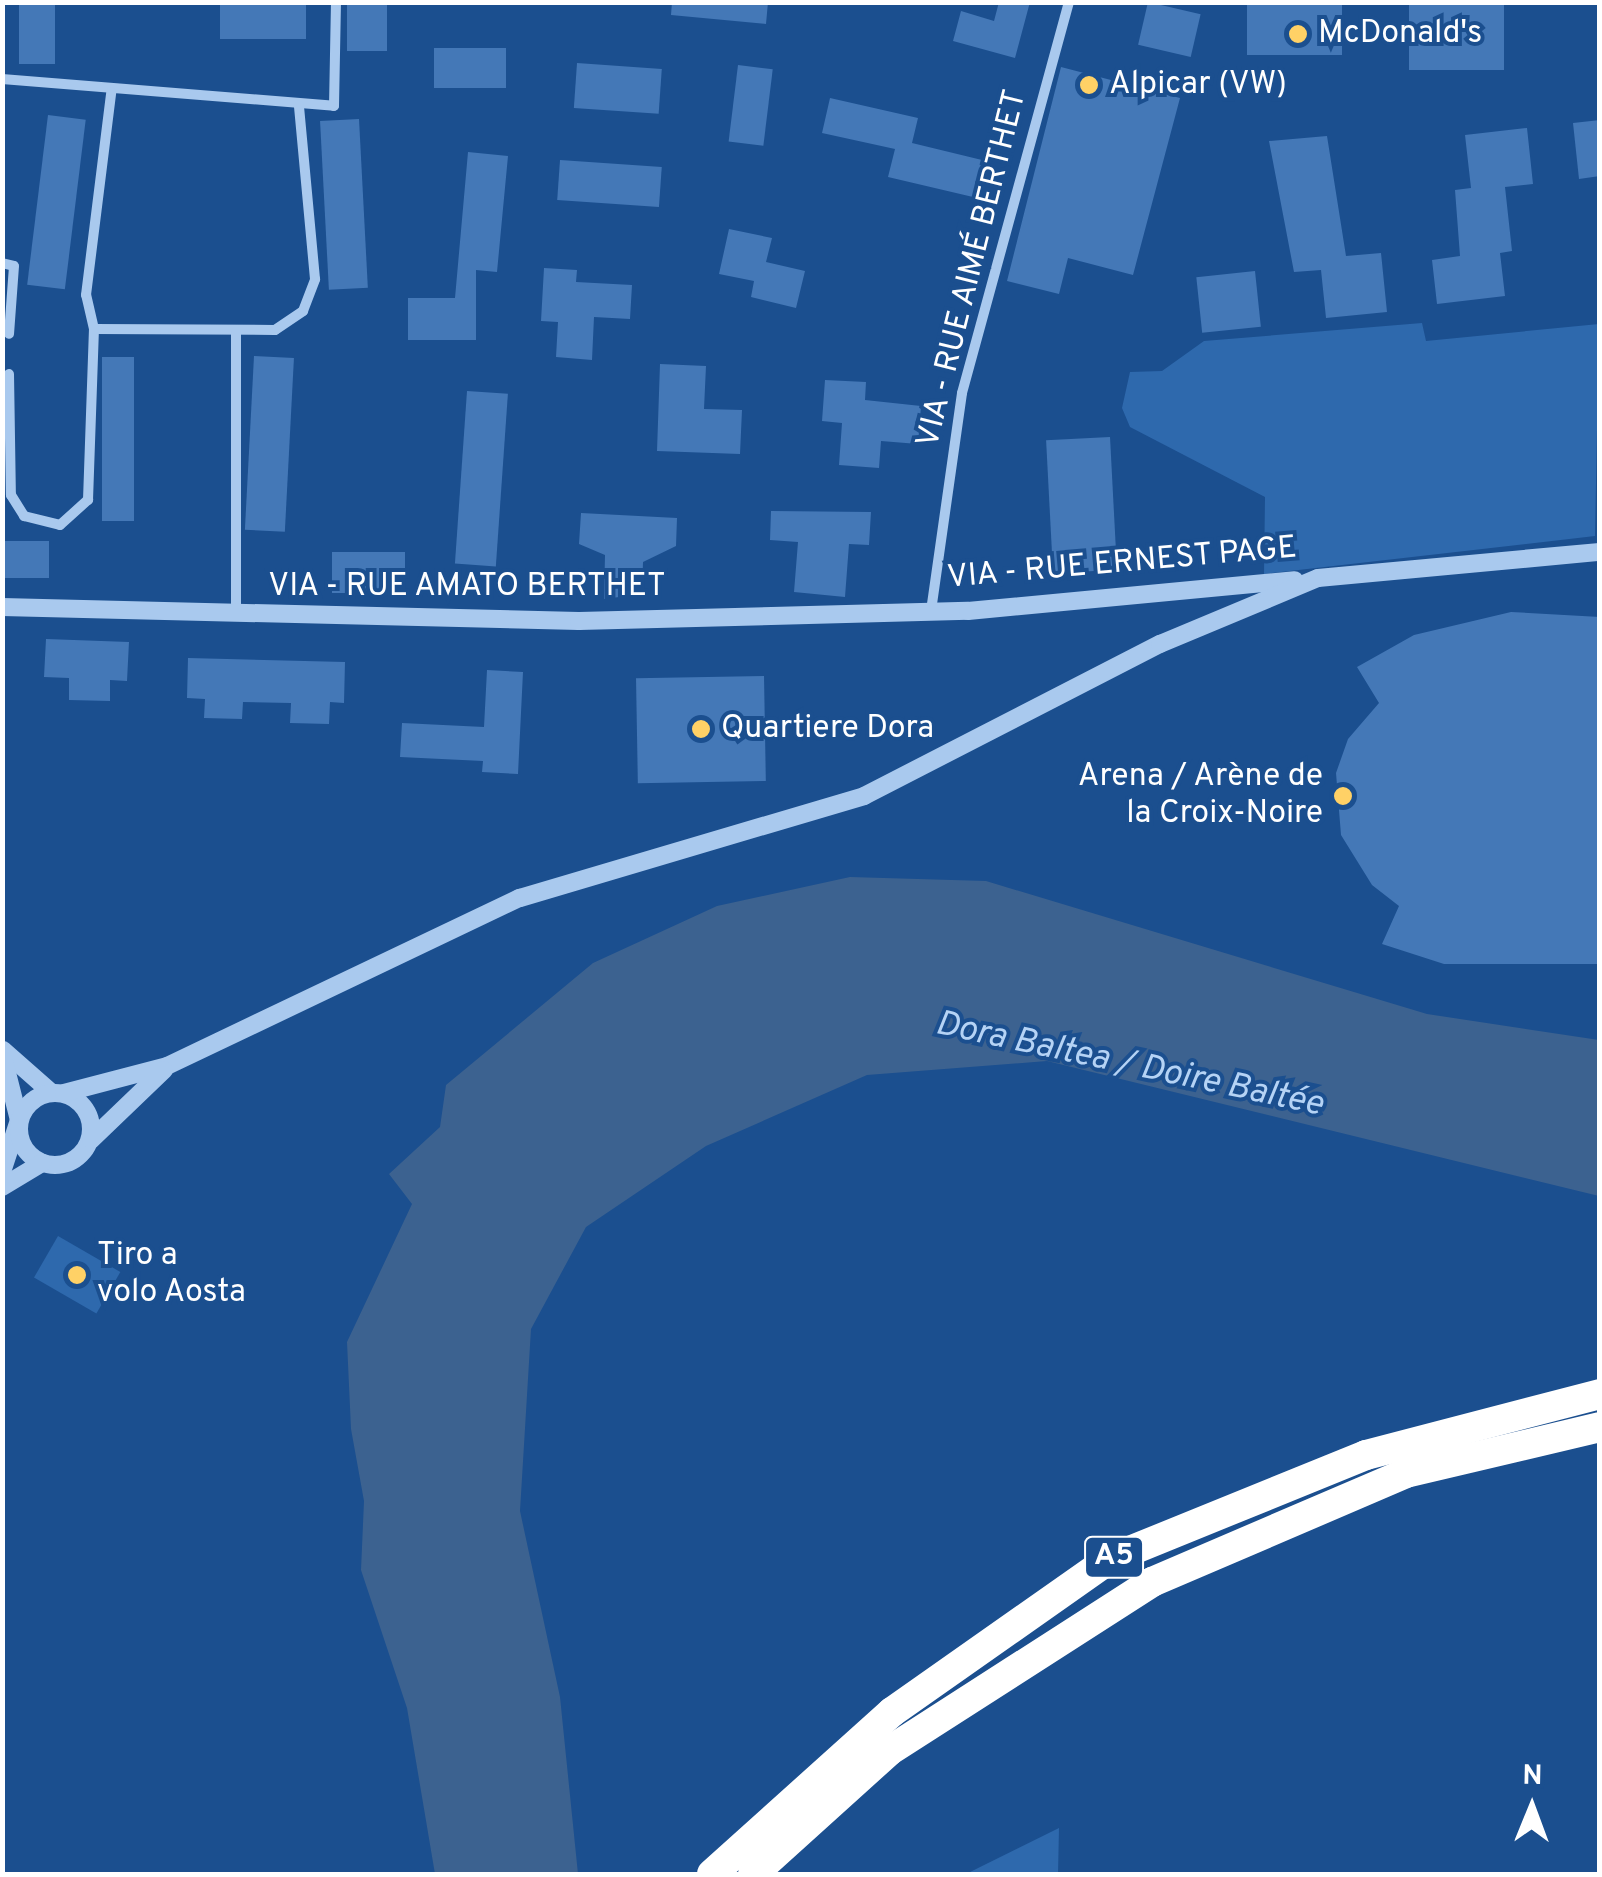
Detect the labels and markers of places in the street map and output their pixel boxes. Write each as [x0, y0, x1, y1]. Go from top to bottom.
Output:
place label: McDonald's [1318, 15, 1482, 53]
marker: McDonald's [1287, 23, 1309, 45]
place label: Alpicar (VW) [1109, 66, 1287, 104]
marker: Alpicar (VW) [1078, 74, 1100, 96]
place label: Quartiere Dora [721, 710, 934, 748]
marker: Quartiere Dora [690, 718, 712, 740]
place label: Arena / Arène de la Croix-Noire [1077, 759, 1323, 834]
marker: Arena / Arène de la Croix-Noire [1332, 785, 1354, 807]
place label: Tiro a volo Aosta [97, 1238, 247, 1313]
marker: Tiro a volo Aosta [66, 1264, 88, 1286]

